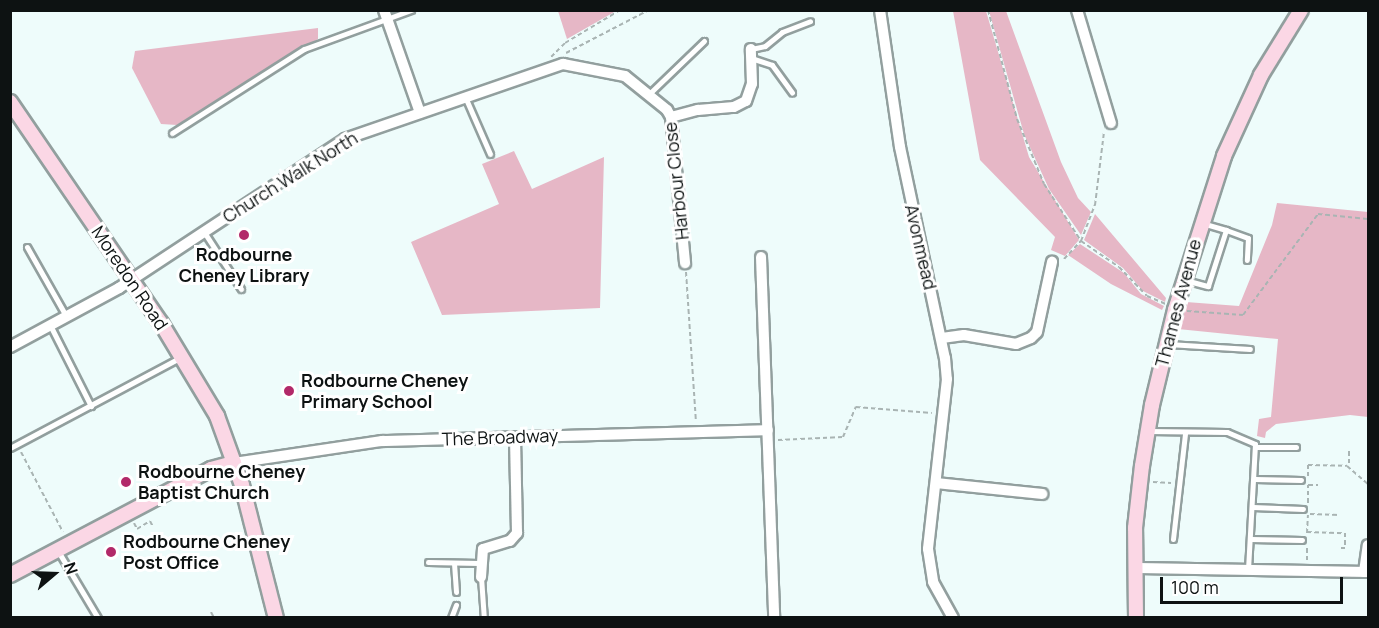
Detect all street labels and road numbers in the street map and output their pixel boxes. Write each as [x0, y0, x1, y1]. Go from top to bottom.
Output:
street label: Harbour Close [659, 121, 693, 241]
street label: Church Walk North [219, 127, 361, 227]
street label: Avonmead [901, 202, 941, 292]
street label: Moredon Road [87, 222, 173, 334]
street label: Thames Avenue [1151, 237, 1205, 369]
street label: The Broadway [441, 424, 559, 450]

